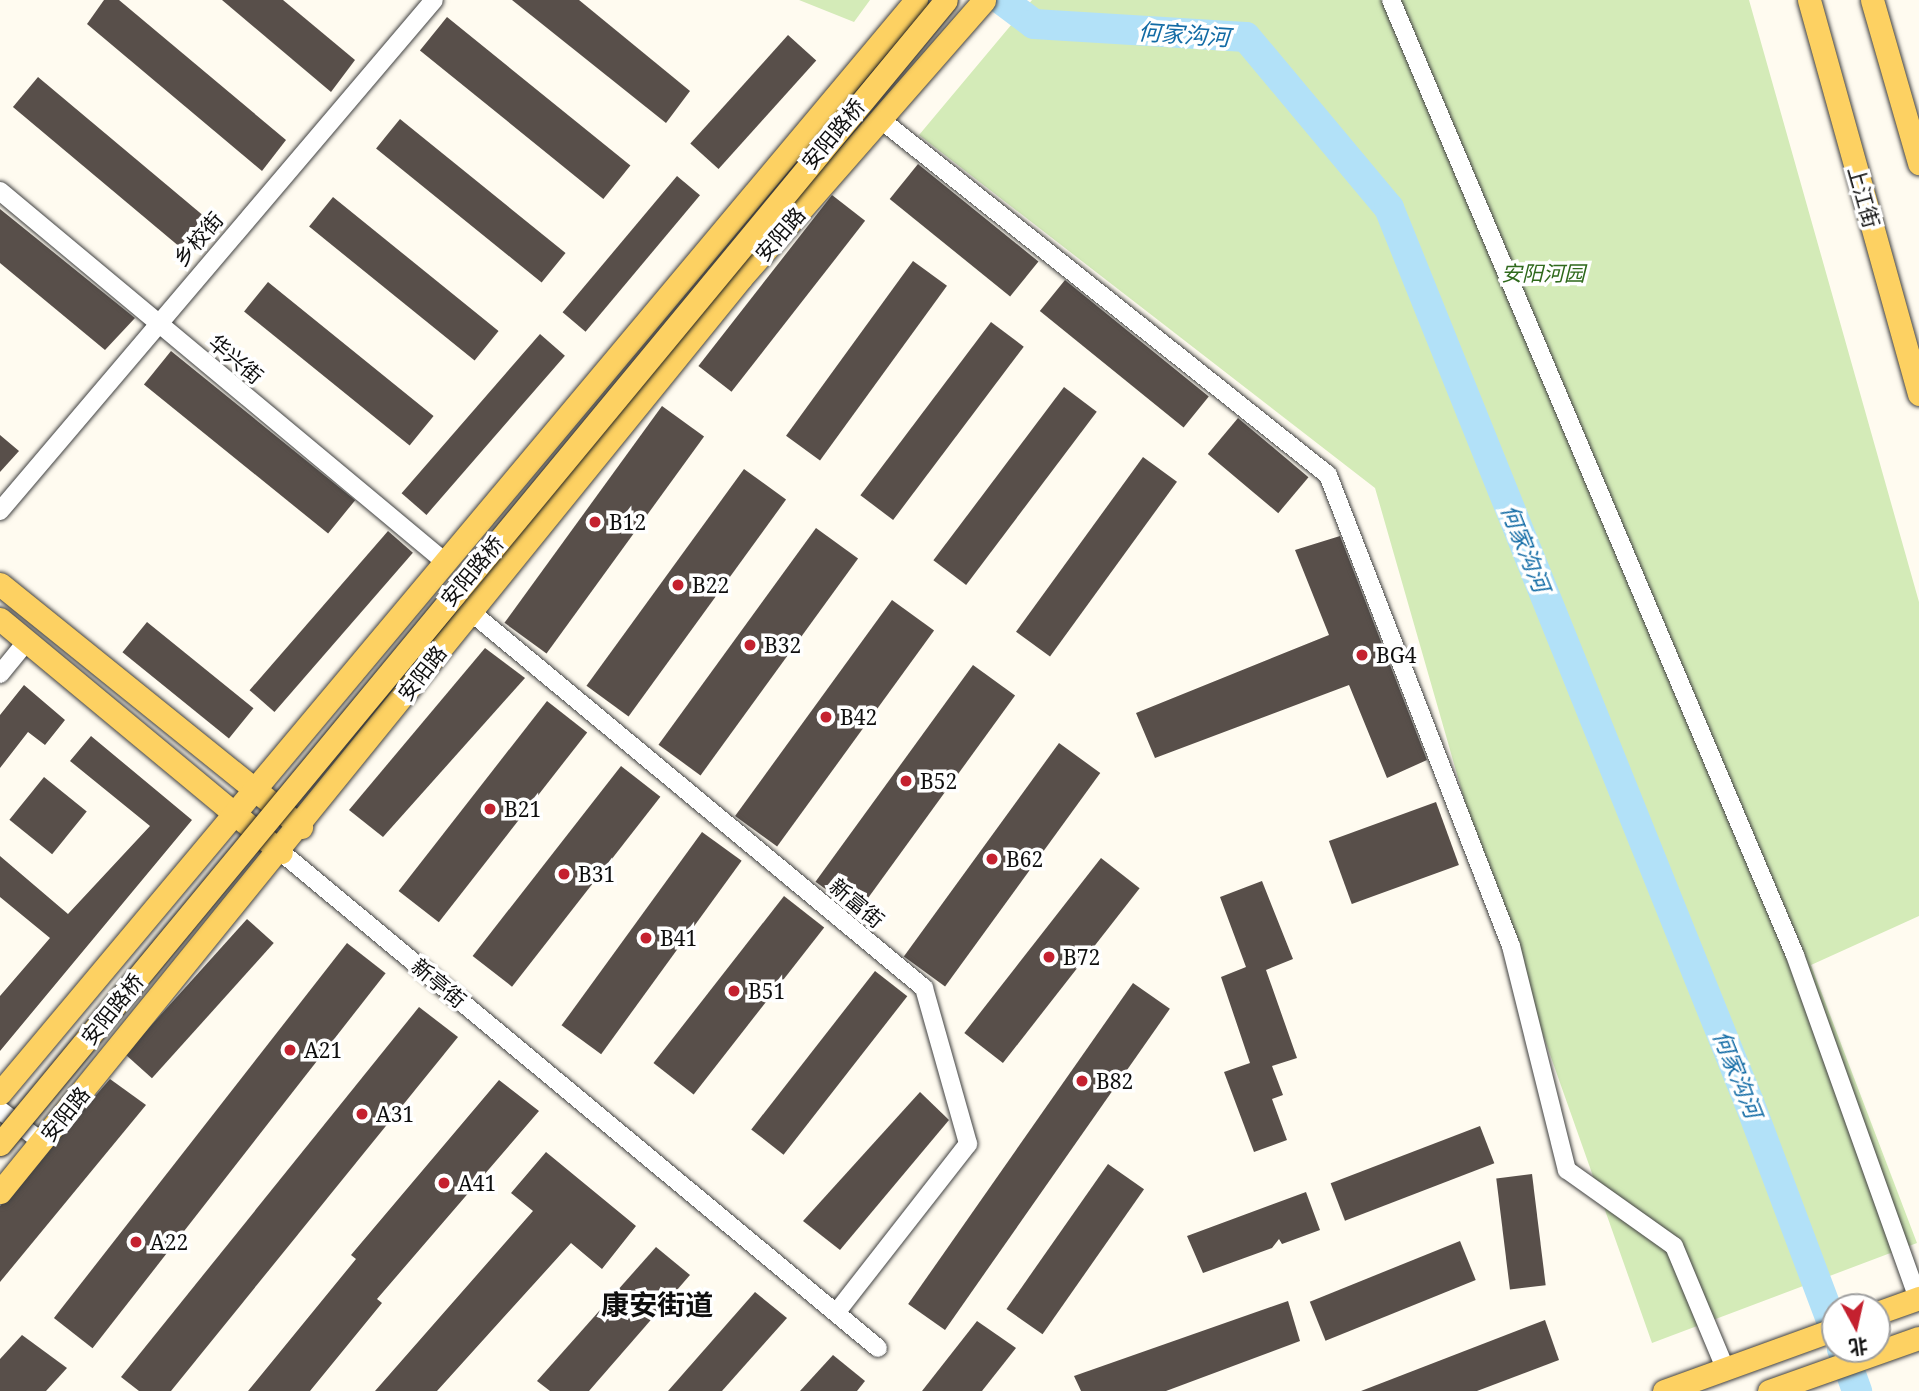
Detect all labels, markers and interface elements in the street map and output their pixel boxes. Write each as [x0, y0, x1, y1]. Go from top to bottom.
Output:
water label: 何家沟河 [1137, 17, 1231, 51]
street label: 安阳路桥 [796, 94, 870, 174]
street label: 上江街 [1843, 163, 1885, 231]
street label: 安阳路 [750, 202, 810, 266]
street label: 乡校街 [168, 207, 228, 271]
park label: 安阳河园 [1501, 260, 1585, 286]
street label: 华兴街 [204, 329, 268, 389]
water label: 何家沟河 [1496, 500, 1556, 596]
place label: B12 [609, 509, 646, 535]
marker: B12 [587, 514, 603, 530]
street label: 安阳路桥 [435, 531, 509, 611]
place label: B22 [692, 572, 729, 598]
marker: B22 [670, 577, 686, 593]
place label: B32 [764, 632, 801, 658]
marker: B32 [742, 637, 758, 653]
street label: 安阳路 [393, 640, 451, 706]
place label: BG4 [1376, 642, 1416, 668]
marker: BG4 [1354, 647, 1370, 663]
place label: B42 [840, 704, 877, 730]
marker: B42 [818, 709, 834, 725]
place label: B52 [920, 768, 957, 794]
marker: B52 [898, 773, 914, 789]
place label: B21 [504, 796, 541, 822]
marker: B21 [482, 801, 498, 817]
place label: B62 [1006, 846, 1043, 872]
marker: B62 [984, 851, 1000, 867]
place label: B31 [578, 861, 615, 887]
marker: B31 [556, 866, 572, 882]
street label: 新富街 [825, 873, 889, 933]
place label: B41 [660, 925, 697, 951]
marker: B41 [638, 930, 654, 946]
place label: B72 [1063, 944, 1100, 970]
marker: B72 [1041, 949, 1057, 965]
street label: 新亭街 [407, 953, 471, 1013]
street label: 安阳路桥 [76, 968, 148, 1050]
place label: B51 [748, 978, 785, 1004]
marker: B51 [726, 983, 742, 999]
water label: 何家沟河 [1708, 1026, 1768, 1122]
place label: A21 [304, 1037, 342, 1063]
marker: A21 [282, 1042, 298, 1058]
place label: B82 [1096, 1068, 1133, 1094]
marker: B82 [1074, 1073, 1090, 1089]
street label: 安阳路 [35, 1082, 95, 1146]
place label: A31 [376, 1101, 414, 1127]
marker: A31 [354, 1106, 370, 1122]
place label: A41 [458, 1170, 496, 1196]
marker: A41 [436, 1175, 452, 1191]
place label: A22 [150, 1229, 188, 1255]
marker: A22 [128, 1234, 144, 1250]
district label: 康安街道 [601, 1287, 713, 1321]
north arrow [1821, 1293, 1891, 1363]
text: 北 [1847, 1333, 1870, 1361]

